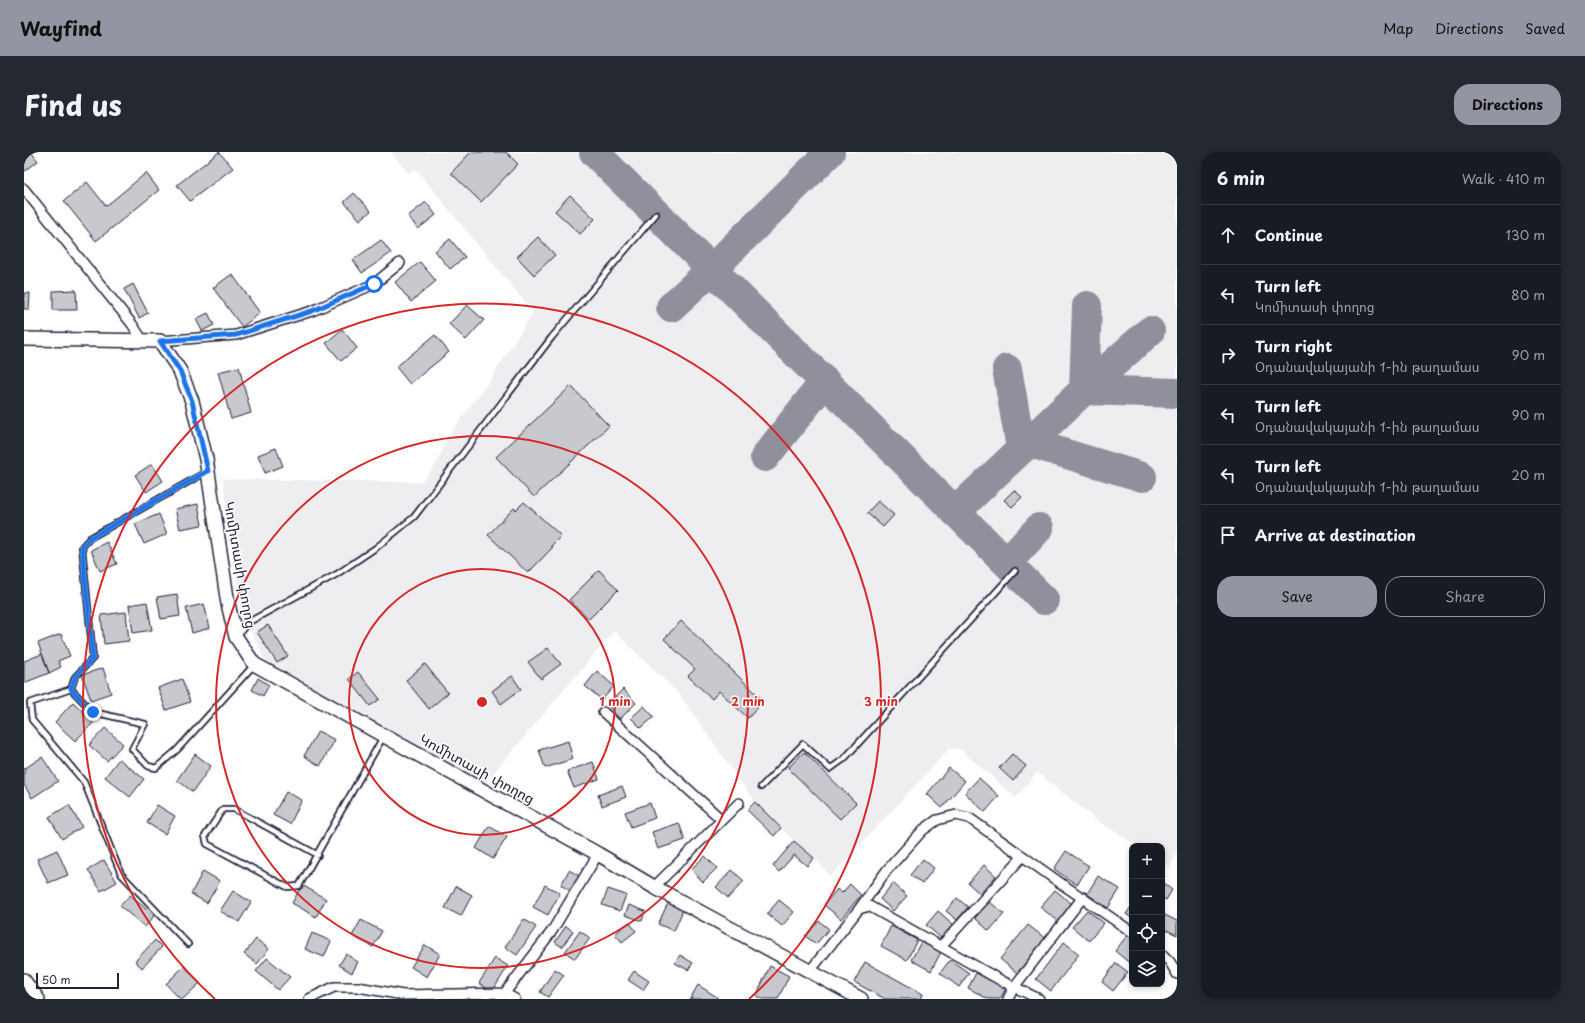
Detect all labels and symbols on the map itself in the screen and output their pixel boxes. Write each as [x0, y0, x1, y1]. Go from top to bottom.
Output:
route start [365, 275, 383, 293]
street label: Կոմիտասի փողոց [219, 500, 262, 630]
text: 1 min [599, 692, 631, 710]
text: 2 min [731, 692, 765, 710]
text: 3 min [864, 692, 898, 710]
centre of rings [475, 695, 489, 709]
route end [84, 703, 102, 721]
street label: Կոմիտասի փողոց [416, 728, 539, 809]
scale bar [36, 971, 119, 990]

